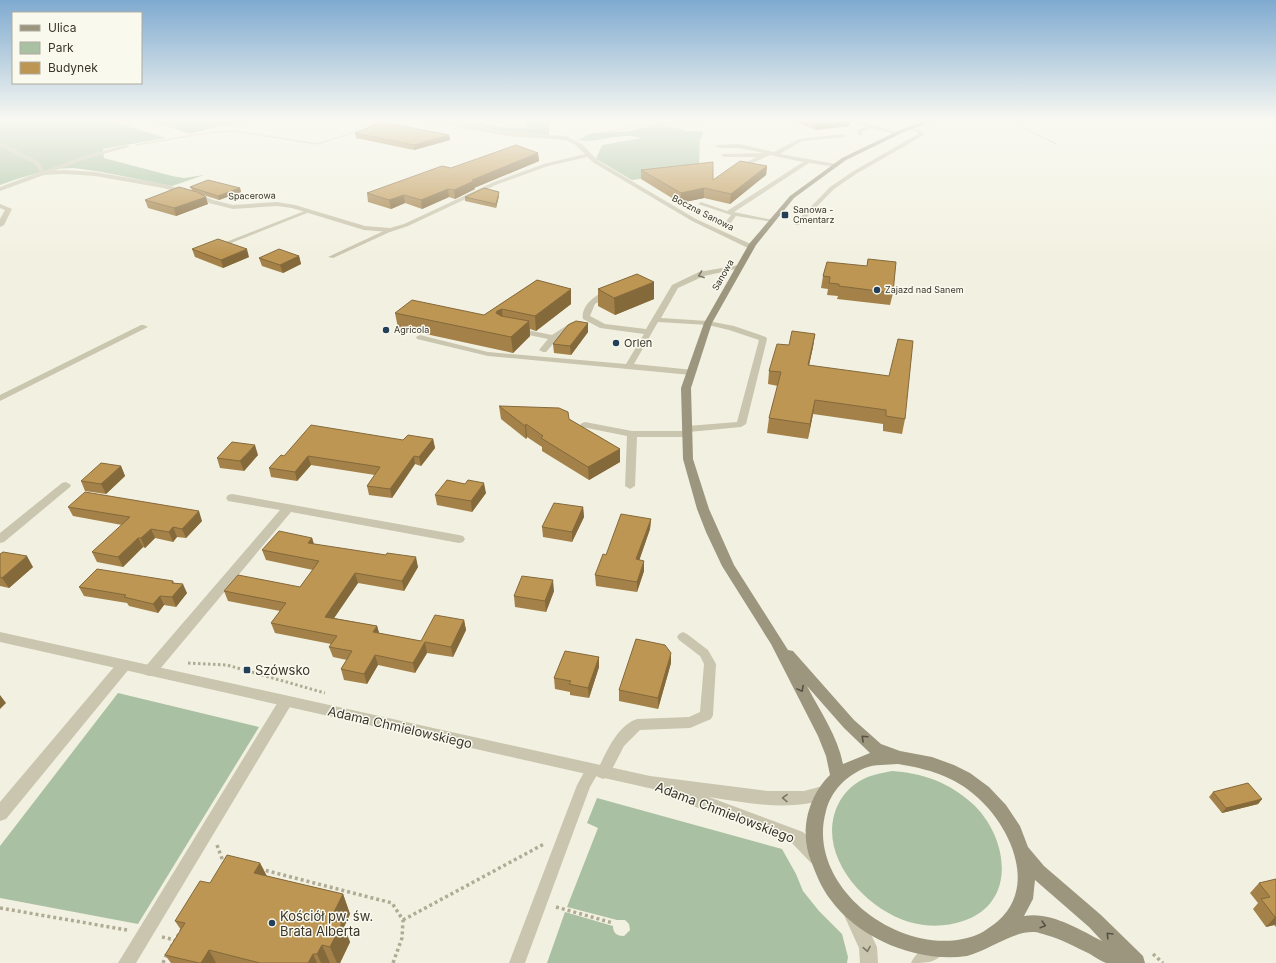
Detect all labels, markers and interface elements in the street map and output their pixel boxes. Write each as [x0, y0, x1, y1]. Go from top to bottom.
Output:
legend [12, 12, 142, 84]
text: Ulica [48, 20, 76, 35]
text: Park [48, 40, 74, 55]
text: Budynek [48, 60, 98, 75]
street label: Spacerowa [228, 190, 276, 201]
street label: Boczna Sanowa [670, 192, 736, 233]
place label: Sanowa - Cmentarz [793, 204, 834, 225]
marker: Sanowa - Cmentarz [780, 210, 790, 220]
street label: Sanowa [709, 257, 736, 292]
one-way arrow [698, 270, 705, 278]
place label: Zajazd nad Sanem [885, 284, 964, 295]
marker: Zajazd nad Sanem [872, 285, 882, 295]
place label: Agricola [394, 324, 429, 335]
marker: Agricola [381, 325, 391, 335]
place label: Orlen [624, 336, 652, 350]
marker: Orlen [611, 338, 621, 348]
place label: Szówsko [255, 662, 310, 678]
marker: Szówsko [242, 665, 252, 675]
one-way arrow [797, 685, 804, 692]
street label: Adama Chmielowskiego [326, 703, 474, 751]
one-way arrow [862, 736, 869, 743]
street label: Adama Chmielowskiego [653, 778, 797, 846]
one-way arrow [782, 794, 788, 802]
place label: Kościół pw. św. Brata Alberta [280, 908, 373, 939]
marker: Kościół pw. św. Brata Alberta [267, 918, 277, 928]
one-way arrow [1040, 920, 1047, 929]
one-way arrow [1106, 932, 1113, 940]
one-way arrow [863, 946, 871, 953]

